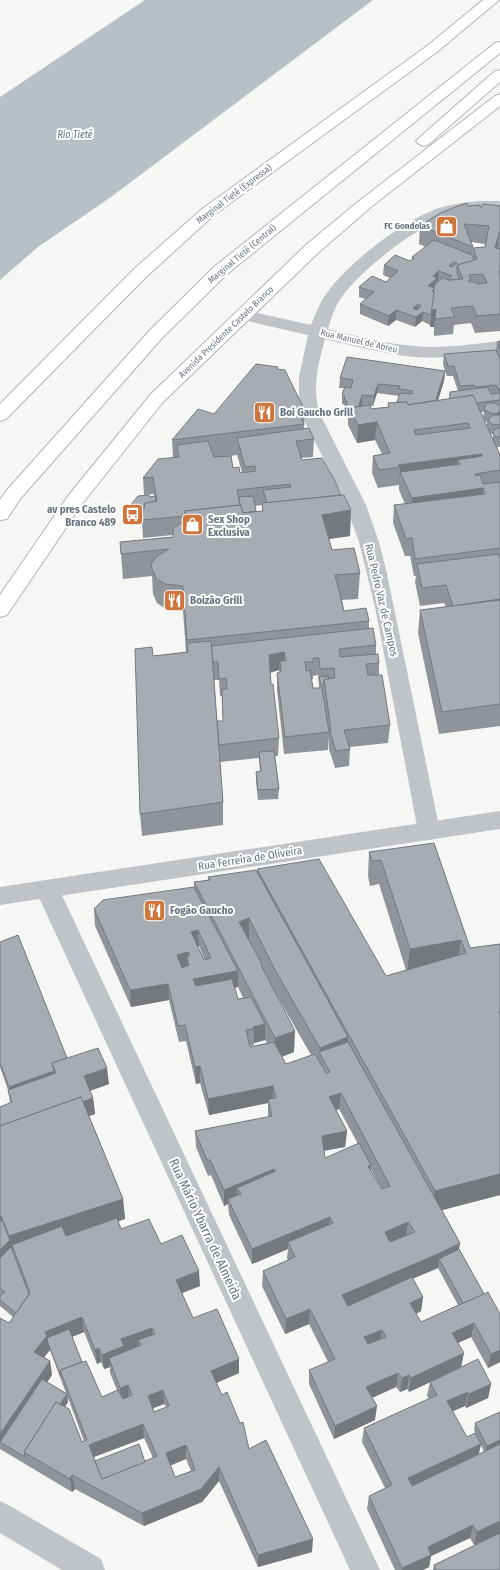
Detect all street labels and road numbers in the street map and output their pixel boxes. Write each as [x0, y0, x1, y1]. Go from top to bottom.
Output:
street label: Marginal Tietê (Expressa) [194, 162, 274, 226]
street label: Marginal Tietê (Central) [206, 222, 278, 285]
street label: Avenida Presidente Castelo Branco [177, 284, 275, 380]
street label: Rua Manuel de Abreu [320, 327, 398, 355]
street label: Rua Pedro Vaz de Campos [362, 542, 401, 658]
street label: Rua Ferreira de Oliveira [197, 844, 303, 873]
street label: Rua Mário Ybarra de Almeida [166, 1156, 245, 1302]

